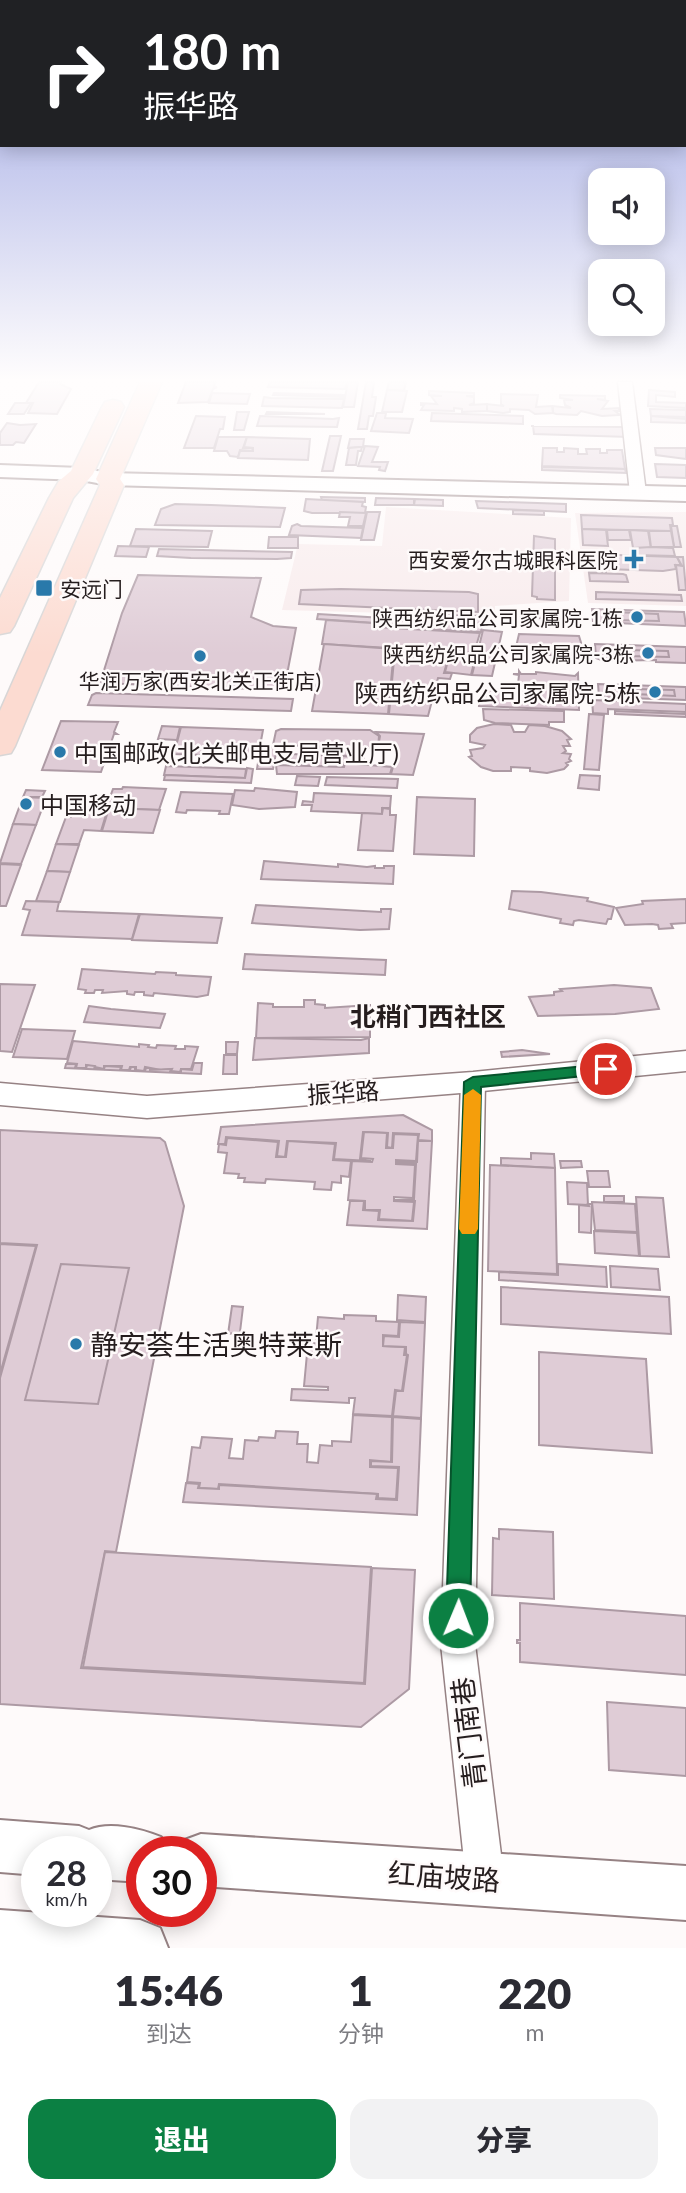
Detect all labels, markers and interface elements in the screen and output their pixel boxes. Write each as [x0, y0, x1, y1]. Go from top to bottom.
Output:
text: 180 m [143, 22, 281, 80]
icon: right [28, 28, 119, 119]
text: 振华路 [143, 86, 239, 125]
map controls [588, 168, 665, 336]
button: sound [588, 168, 665, 245]
button: search [588, 259, 665, 336]
place label: 西安爱尔古城眼科医院 [408, 547, 618, 572]
marker: 西安爱尔古城眼科医院 [624, 549, 644, 569]
place label: 安远门 [60, 576, 123, 601]
marker: 安远门 [34, 578, 54, 598]
place label: 陕西纺织品公司家属院-1栋 [372, 605, 623, 630]
marker: 陕西纺织品公司家属院-1栋 [629, 609, 645, 625]
place label: 陕西纺织品公司家属院-3栋 [383, 641, 634, 666]
marker: 陕西纺织品公司家属院-3栋 [640, 645, 656, 661]
marker: 华润万家(西安北关正街店) [192, 648, 208, 664]
place label: 华润万家(西安北关正街店) [79, 668, 321, 693]
place label: 陕西纺织品公司家属院-5栋 [354, 678, 641, 707]
marker: 陕西纺织品公司家属院-5栋 [647, 684, 663, 700]
place label: 中国邮政(北关邮电支局营业厅) [74, 738, 399, 767]
marker: 中国邮政(北关邮电支局营业厅) [52, 744, 68, 760]
place label: 中国移动 [40, 790, 136, 819]
marker: 中国移动 [18, 796, 34, 812]
district label: 北稍门西社区 [350, 1000, 506, 1032]
pin [576, 1039, 636, 1099]
icon: arrive [587, 1050, 625, 1088]
street label: 振华路 [306, 1075, 380, 1109]
place label: 静安荟生活奥特莱斯 [90, 1327, 342, 1361]
marker: 静安荟生活奥特莱斯 [68, 1336, 84, 1352]
position arrow [421, 1581, 495, 1655]
street label: 青门南巷 [444, 1675, 492, 1791]
speed limit sign: 30 [126, 1836, 217, 1927]
text: 28 [46, 1851, 87, 1893]
street label: 红庙坡路 [387, 1855, 501, 1897]
text: km/h [45, 1888, 88, 1910]
text: 15:46 [115, 1965, 223, 2015]
text: 1 [349, 1965, 373, 2015]
text: 220 [498, 1968, 571, 2018]
text: m [525, 2018, 544, 2046]
text: 到达 [146, 2019, 192, 2047]
text: 分钟 [338, 2019, 384, 2047]
button: 退出 [28, 2099, 336, 2179]
button: 分享 [350, 2099, 658, 2179]

